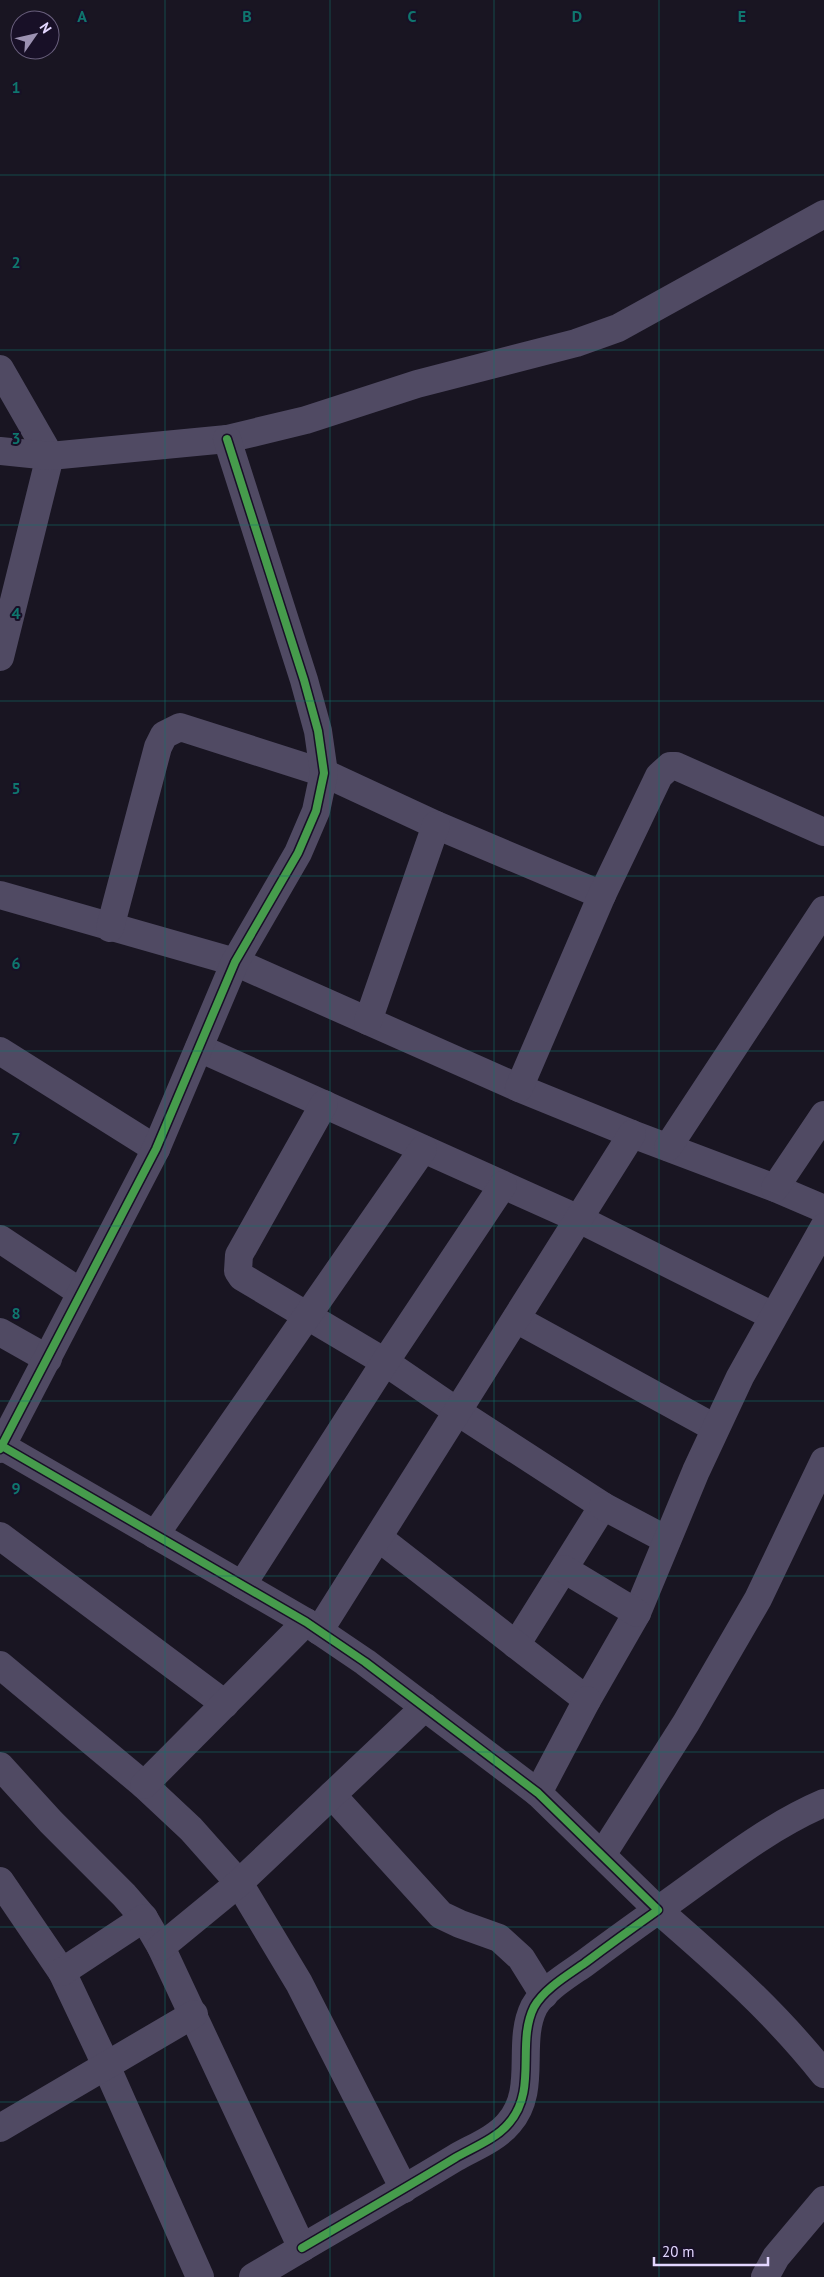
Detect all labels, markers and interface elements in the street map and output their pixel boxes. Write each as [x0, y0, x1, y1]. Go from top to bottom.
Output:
text: A [77, 6, 87, 26]
text: B [242, 6, 252, 26]
text: C [408, 6, 417, 26]
text: D [572, 6, 582, 26]
text: E [738, 6, 746, 26]
north arrow [10, 10, 60, 60]
text: N [36, 19, 56, 37]
text: 1 [11, 77, 21, 97]
text: 2 [11, 252, 21, 272]
text: 3 [11, 428, 21, 448]
text: 4 [11, 603, 21, 623]
text: 5 [11, 778, 21, 798]
text: 6 [11, 953, 21, 973]
text: 7 [11, 1128, 21, 1148]
text: 8 [11, 1303, 21, 1323]
text: 9 [11, 1478, 21, 1498]
scale bar [654, 2234, 768, 2266]
text: 20 m [662, 2242, 695, 2261]

